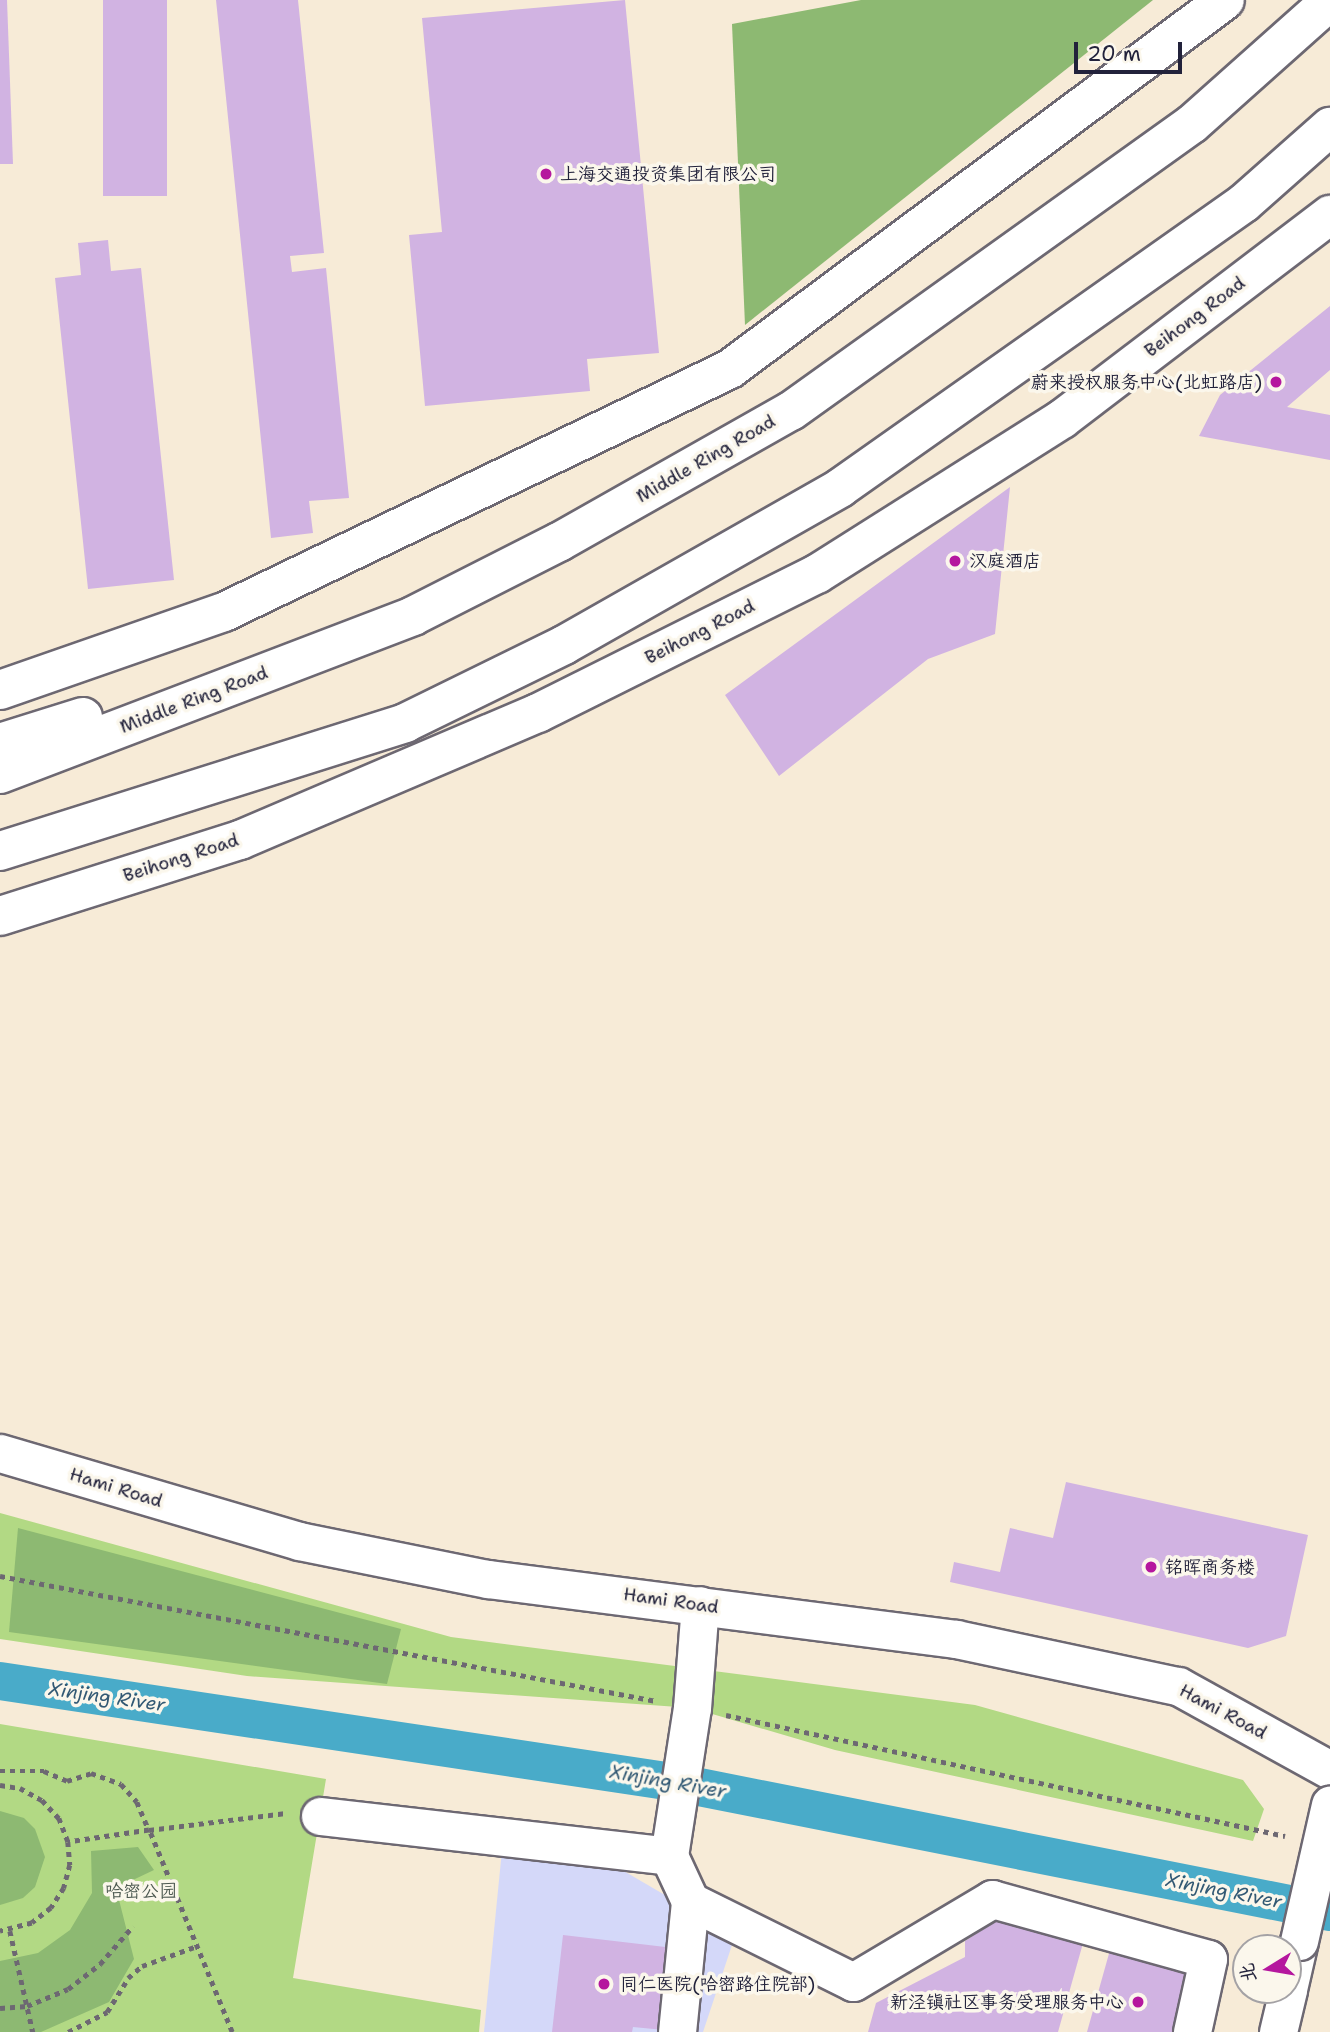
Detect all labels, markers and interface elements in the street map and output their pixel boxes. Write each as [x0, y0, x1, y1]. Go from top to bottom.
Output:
scale bar [1078, 28, 1186, 72]
text: 20 m [1087, 40, 1141, 68]
place label: 上海交通投资集团有限公司 [560, 163, 776, 185]
marker: 上海交通投资集团有限公司 [538, 166, 554, 182]
street label: Beihong Road [1140, 272, 1250, 362]
place label: 蔚来授权服务中心(北虹路店) [1031, 371, 1262, 393]
marker: 蔚来授权服务中心(北虹路店) [1268, 374, 1284, 390]
street label: Middle Ring Road [633, 410, 779, 508]
place label: 汉庭酒店 [969, 550, 1041, 572]
marker: 汉庭酒店 [947, 553, 963, 569]
street label: Beihong Road [642, 595, 758, 669]
street label: Middle Ring Road [117, 662, 271, 738]
street label: Beihong Road [120, 829, 242, 887]
street label: Hami Road [67, 1464, 165, 1512]
place label: 铭晖商务楼 [1165, 1556, 1255, 1578]
marker: 铭晖商务楼 [1143, 1559, 1159, 1575]
street label: Hami Road [622, 1584, 720, 1618]
water label: Xinjing River [47, 1678, 167, 1716]
street label: Hami Road [1176, 1680, 1270, 1744]
water label: Xinjing River [608, 1761, 728, 1803]
water label: Xinjing River [1164, 1869, 1284, 1913]
park label: 哈密公园 [105, 1880, 177, 1902]
north arrow [1232, 1934, 1302, 2004]
text: 北 [1234, 1961, 1262, 1984]
place label: 同仁医院(哈密路住院部) [620, 1973, 815, 1995]
marker: 同仁医院(哈密路住院部) [594, 1974, 614, 1994]
place label: 新泾镇社区事务受理服务中心 [890, 1991, 1124, 2013]
marker: 新泾镇社区事务受理服务中心 [1130, 1994, 1146, 2010]

